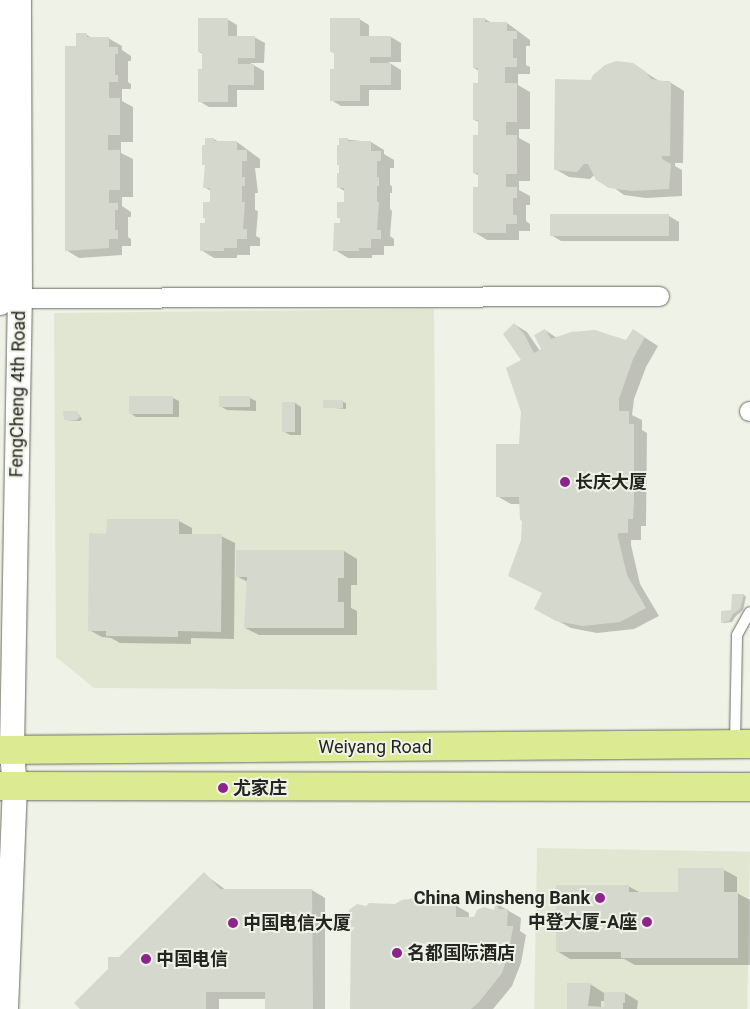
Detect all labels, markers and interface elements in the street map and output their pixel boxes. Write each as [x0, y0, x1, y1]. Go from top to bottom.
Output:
street label: FengCheng 4th Road [6, 310, 30, 478]
place label: 长庆大厦 [575, 471, 647, 493]
marker: 长庆大厦 [559, 476, 571, 488]
street label: Weiyang Road [318, 736, 432, 758]
place label: 尤家庄 [233, 777, 287, 799]
marker: 尤家庄 [217, 782, 229, 794]
place label: China Minsheng Bank [414, 887, 590, 909]
marker: China Minsheng Bank [594, 892, 606, 904]
place label: 中登大厦-A座 [528, 911, 637, 933]
place label: 中国电信大厦 [243, 912, 351, 934]
marker: 中登大厦-A座 [641, 916, 653, 928]
marker: 中国电信大厦 [227, 917, 239, 929]
place label: 名都国际酒店 [407, 942, 515, 964]
marker: 名都国际酒店 [391, 947, 403, 959]
place label: 中国电信 [156, 948, 228, 970]
marker: 中国电信 [140, 953, 152, 965]

